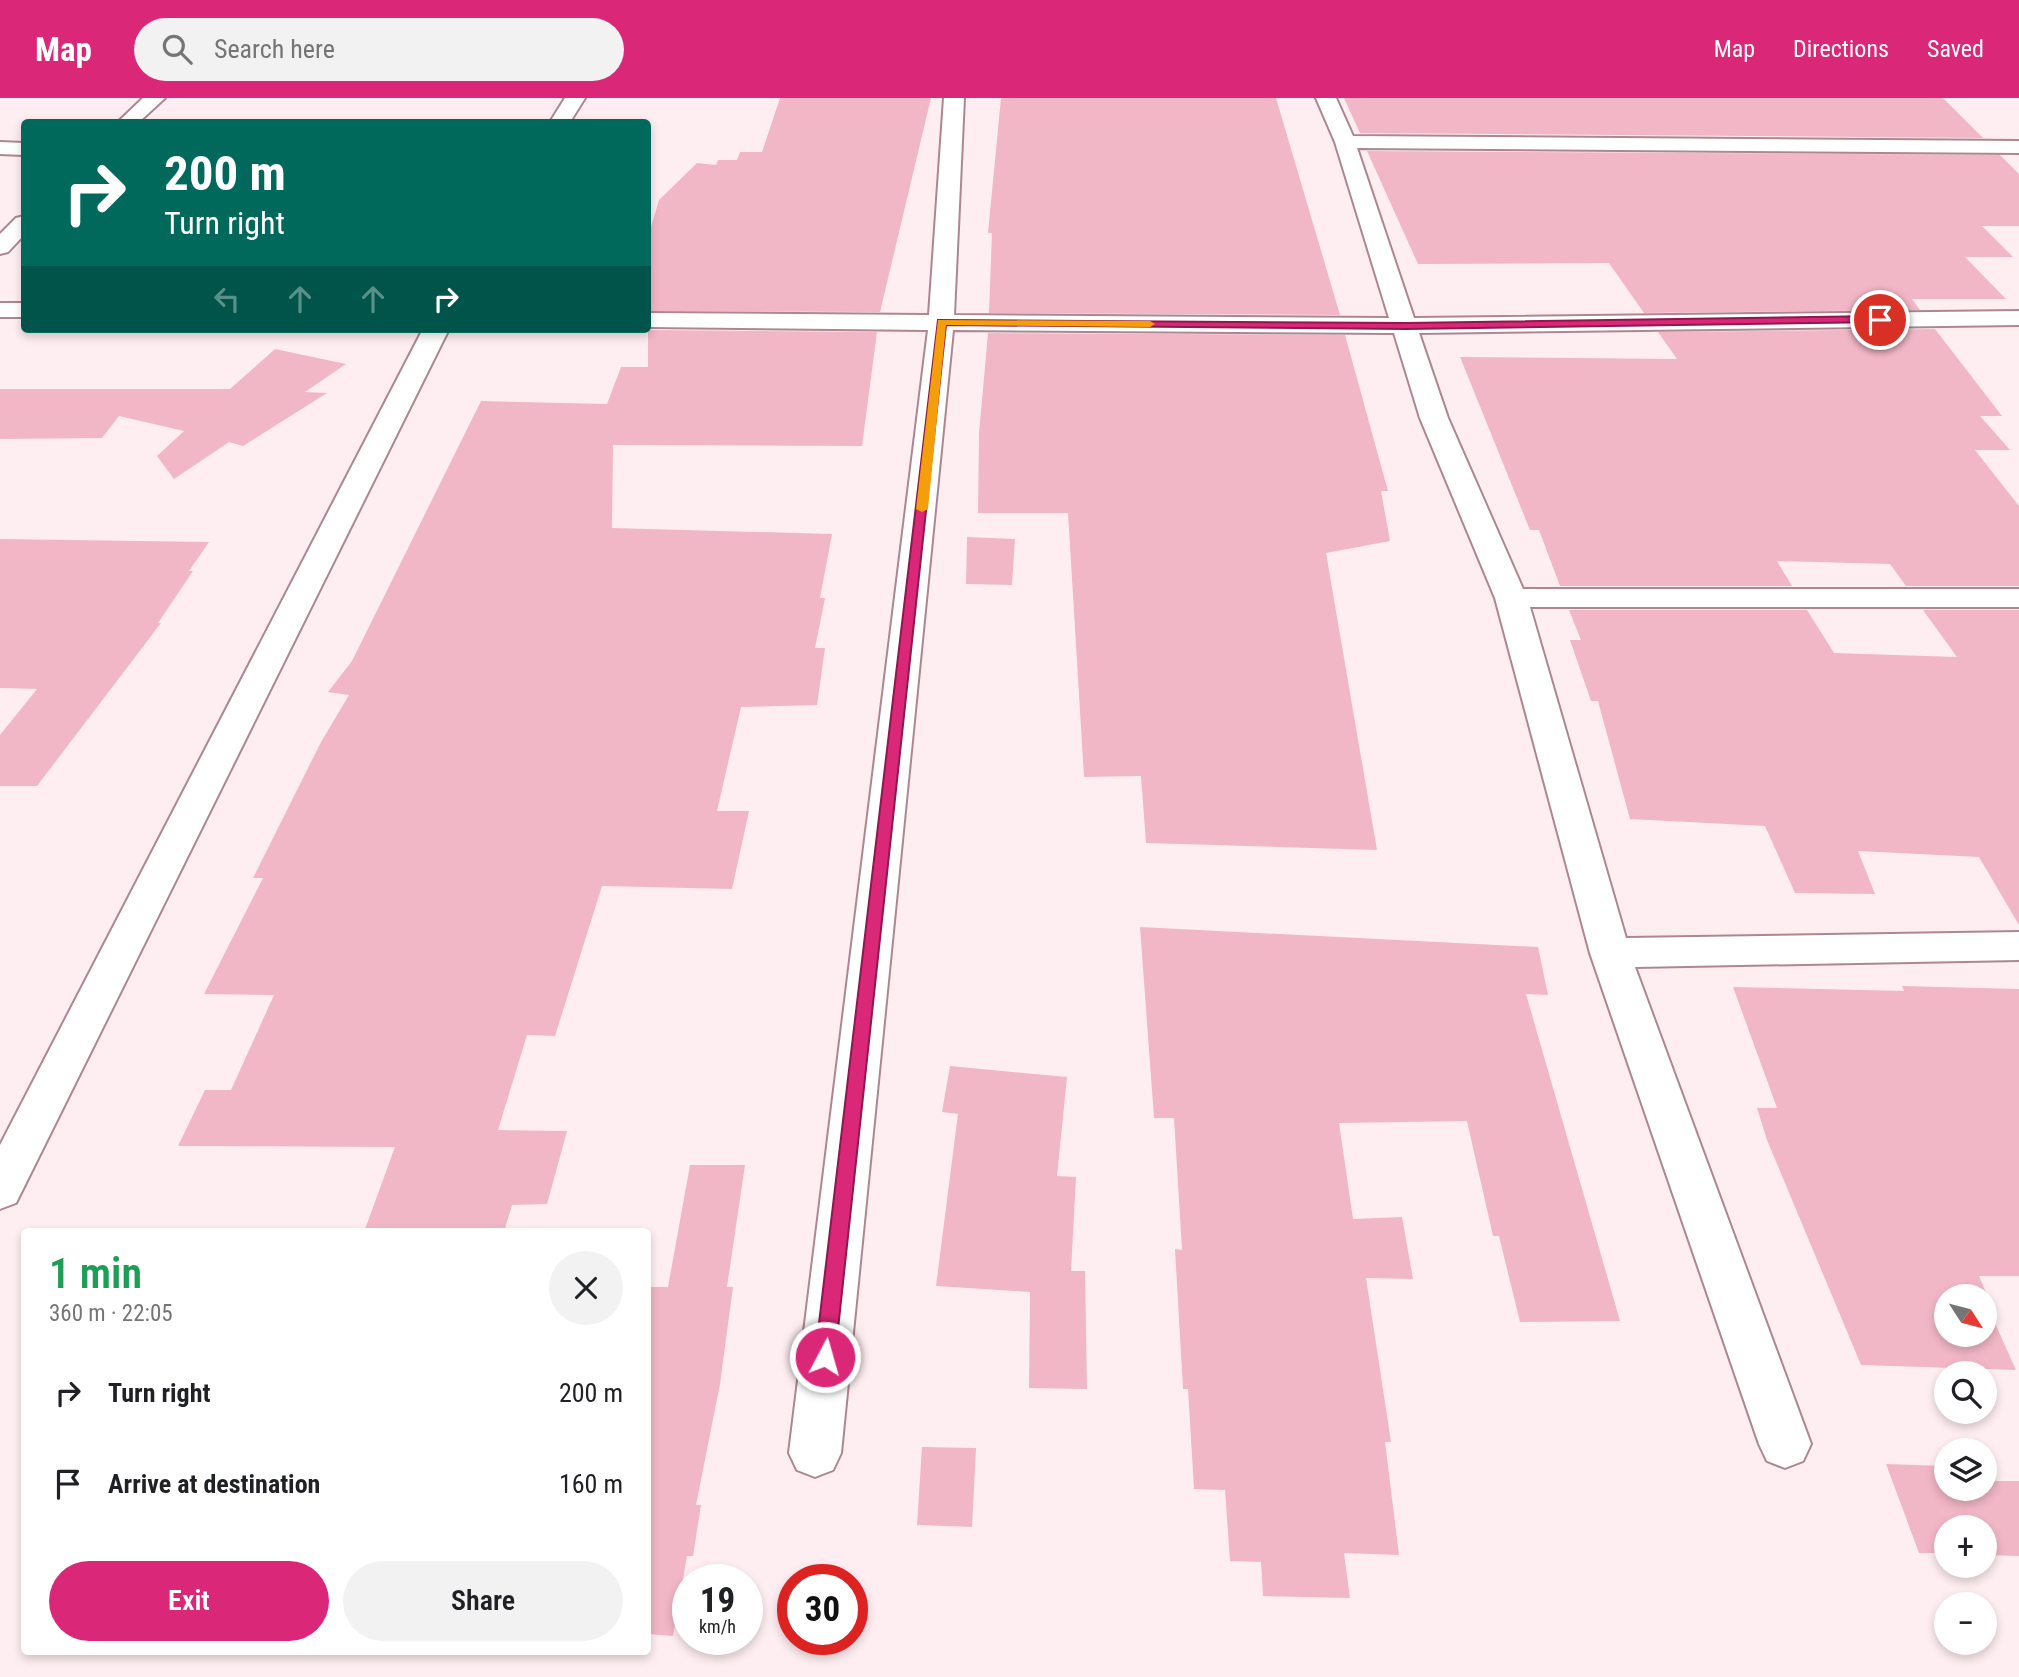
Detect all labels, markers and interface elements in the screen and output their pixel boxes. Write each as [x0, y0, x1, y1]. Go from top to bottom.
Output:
search box [134, 18, 624, 81]
text: Map [35, 30, 92, 69]
icon: search [158, 30, 196, 68]
text: Search here [214, 34, 335, 64]
text: Map [1714, 35, 1755, 63]
text: Directions [1793, 35, 1889, 63]
text: Saved [1927, 35, 1984, 63]
text: 200 m [164, 145, 286, 202]
icon: right [49, 147, 140, 238]
text: Turn right [164, 204, 285, 242]
icon: left [208, 280, 246, 318]
icon: ahead [281, 280, 319, 318]
icon: ahead [354, 280, 392, 318]
icon: right [427, 280, 465, 318]
pin [1850, 290, 1910, 350]
icon: arrive [1861, 301, 1899, 339]
text: 1 min [49, 1249, 142, 1298]
button: close [549, 1251, 623, 1325]
north arrow [1934, 1284, 1997, 1348]
map controls [1934, 1284, 1997, 1655]
text: 360 m · 22:05 [49, 1300, 173, 1327]
position arrow [788, 1320, 862, 1394]
button: search [1934, 1361, 1997, 1424]
icon: right [49, 1374, 87, 1412]
text: Turn right [108, 1378, 210, 1408]
text: 200 m [559, 1378, 623, 1408]
button: layers [1934, 1438, 1997, 1501]
icon: arrive [49, 1465, 87, 1503]
text: Arrive at destination [108, 1469, 320, 1499]
text: 160 m [559, 1469, 623, 1499]
button: + [1934, 1515, 1997, 1578]
button: Exit [49, 1561, 329, 1641]
button: Share [343, 1561, 623, 1641]
speed limit sign: 30 [777, 1564, 868, 1655]
text: 19 [700, 1580, 735, 1621]
button: − [1934, 1592, 1997, 1655]
text: km/h [699, 1616, 736, 1637]

